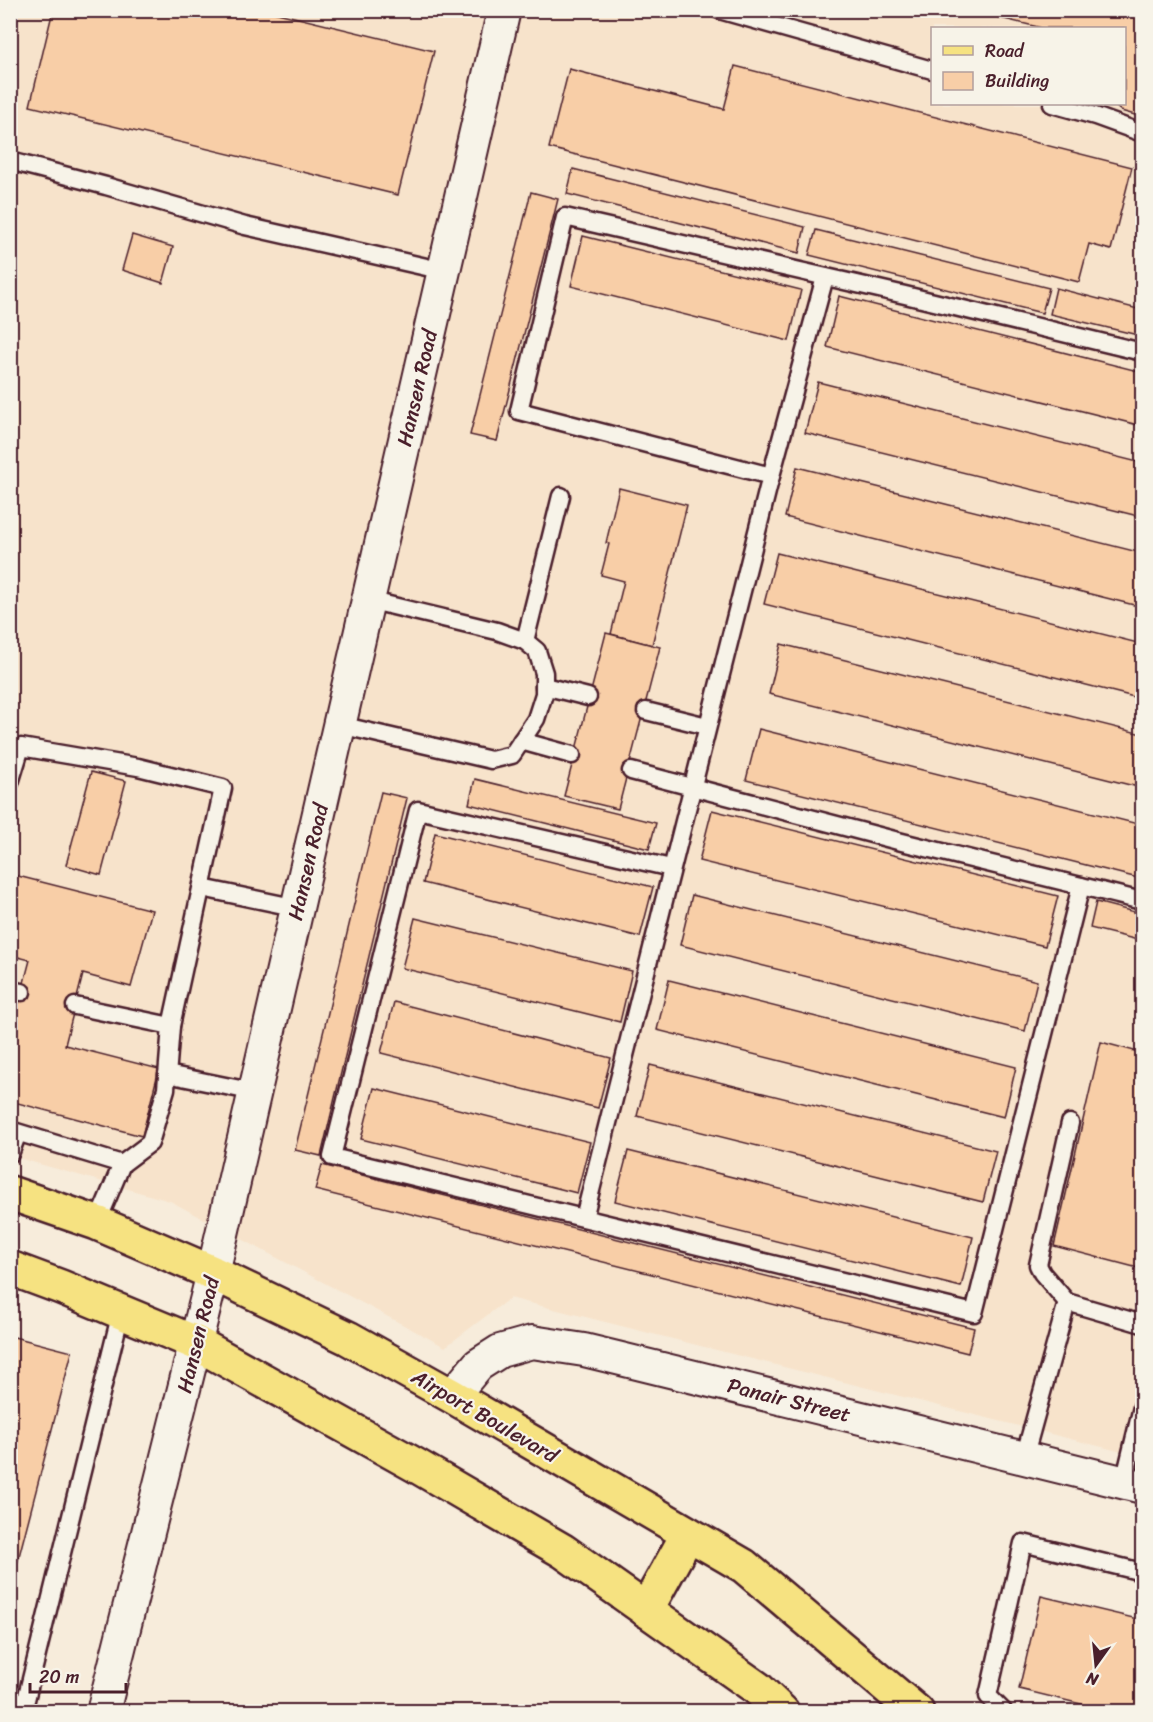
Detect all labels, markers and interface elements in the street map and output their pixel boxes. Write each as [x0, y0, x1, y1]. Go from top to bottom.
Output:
legend [931, 27, 1126, 105]
text: Road [985, 35, 1025, 67]
text: Building [985, 65, 1049, 97]
street label: Hansen Road [385, 324, 449, 450]
street label: Hansen Road [276, 798, 340, 924]
street label: Hansen Road [165, 1271, 231, 1397]
street label: Airport Boulevard [403, 1358, 568, 1475]
street label: Panair Street [723, 1366, 855, 1434]
north arrow [1066, 1635, 1126, 1695]
scale bar [30, 1656, 126, 1694]
text: 20 m [39, 1661, 79, 1693]
text: N [1082, 1663, 1102, 1695]

